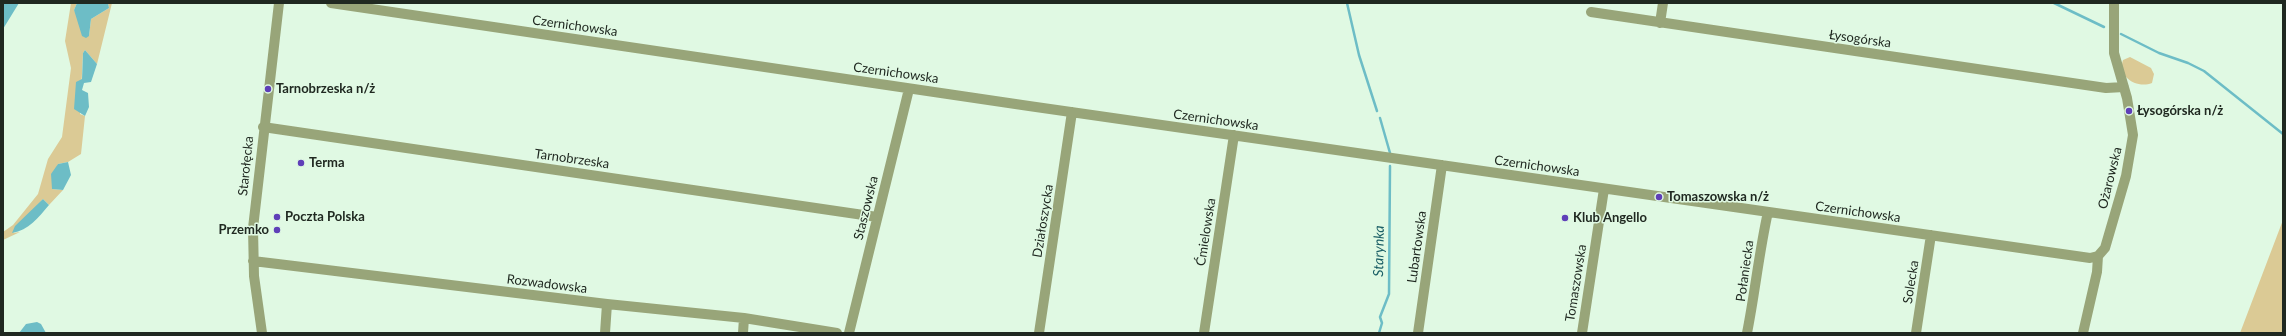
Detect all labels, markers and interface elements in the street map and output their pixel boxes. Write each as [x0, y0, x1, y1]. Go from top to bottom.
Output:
street label: Czernichowska [531, 12, 619, 40]
street label: Łysogórska [1828, 27, 1892, 51]
street label: Czernichowska [852, 59, 940, 87]
place label: Tarnobrzeska n/ż [276, 81, 375, 97]
marker: Tarnobrzeska n/ż [263, 84, 273, 94]
place label: Łysogórska n/ż [2137, 103, 2223, 119]
street label: Czernichowska [1172, 106, 1260, 134]
marker: Łysogórska n/ż [2124, 106, 2134, 116]
street label: Starołęcka [235, 135, 257, 197]
street label: Ożarowska [2095, 145, 2125, 211]
street label: Tarnobrzeska [534, 146, 610, 172]
street label: Czernichowska [1493, 152, 1581, 180]
place label: Terma [309, 155, 345, 171]
marker: Terma [296, 158, 306, 168]
street label: Staszowska [851, 174, 881, 242]
street label: Działoszycka [1030, 183, 1056, 259]
place label: Tomaszowska n/ż [1667, 189, 1769, 205]
marker: Tomaszowska n/ż [1654, 192, 1664, 202]
street label: Ćmielowska [1193, 197, 1219, 267]
street label: Czernichowska [1814, 198, 1902, 226]
place label: Poczta Polska [285, 209, 365, 225]
street label: Lubartowska [1404, 210, 1430, 284]
place label: Klub Angello [1573, 210, 1647, 226]
marker: Poczta Polska [272, 212, 282, 222]
marker: Klub Angello [1560, 213, 1570, 223]
place label: Przemko [218, 222, 269, 238]
marker: Przemko [272, 225, 282, 235]
water label: Starynka [1370, 225, 1388, 277]
street label: Połaniecka [1733, 239, 1757, 303]
street label: Tomaszowska [1562, 243, 1590, 323]
street label: Solecka [1900, 259, 1922, 305]
street label: Rozwadowska [506, 271, 588, 297]

